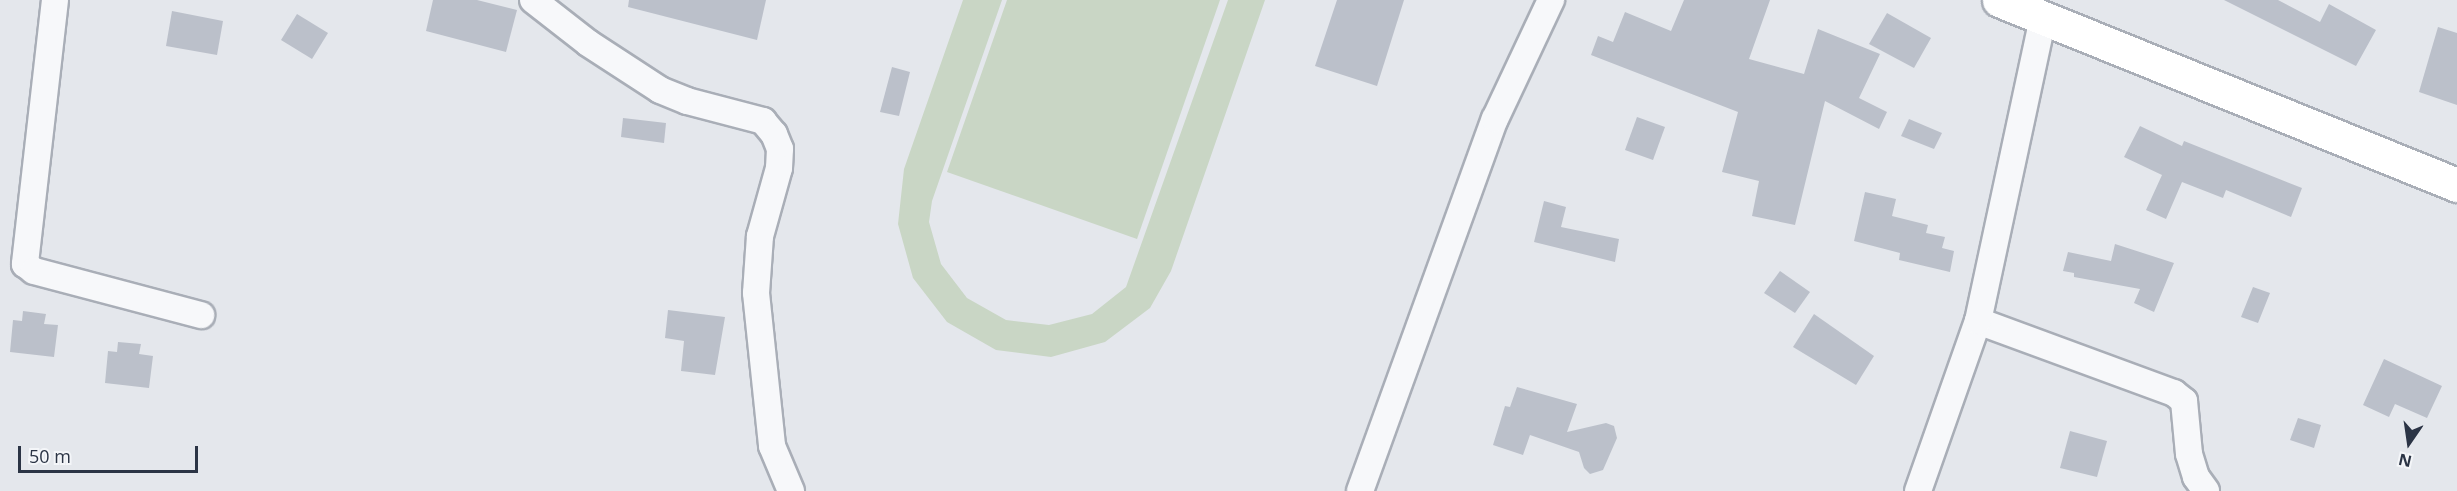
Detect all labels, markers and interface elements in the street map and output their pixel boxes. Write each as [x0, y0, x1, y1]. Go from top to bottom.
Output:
north arrow [2379, 413, 2439, 473]
scale bar [21, 434, 201, 472]
text: 50 m [29, 444, 71, 468]
text: N [2396, 448, 2414, 473]

